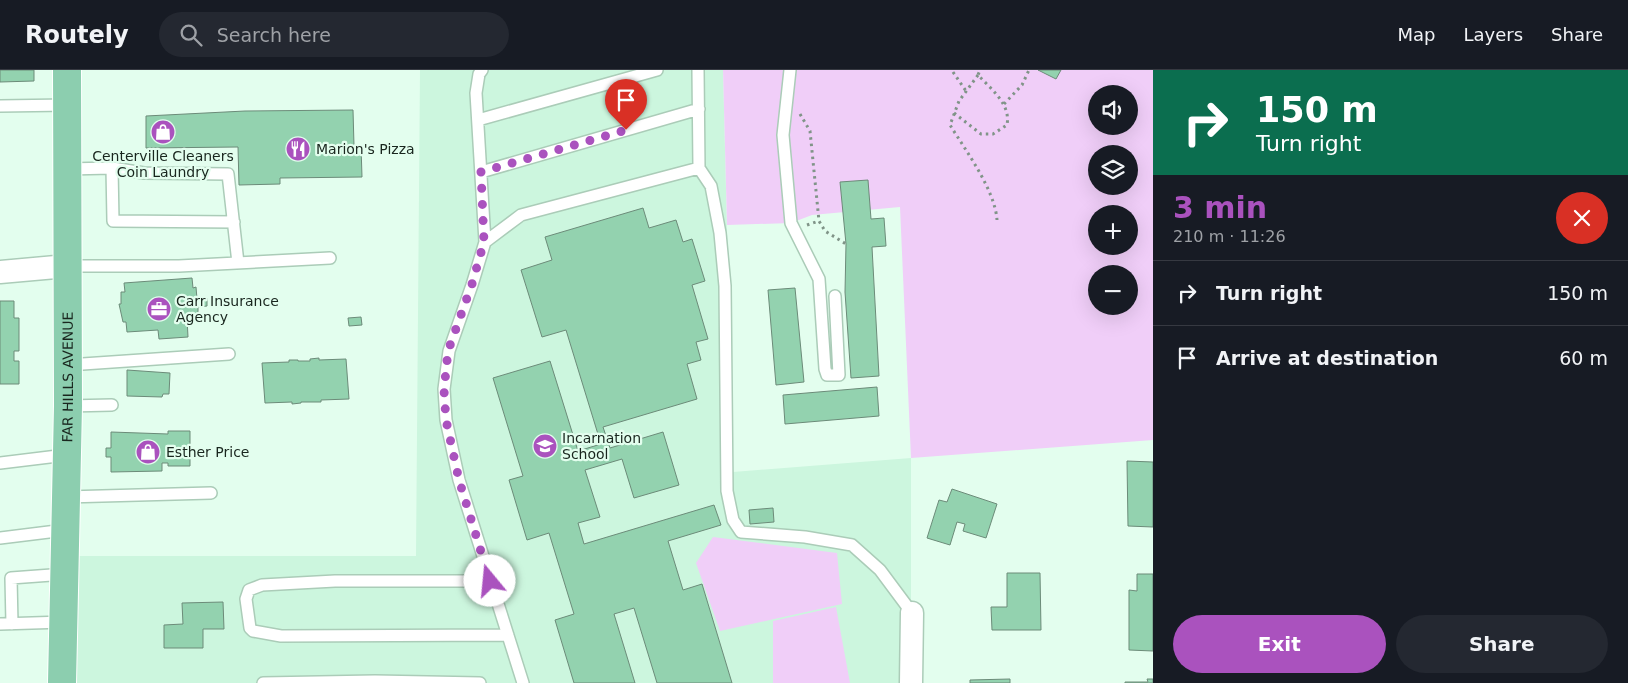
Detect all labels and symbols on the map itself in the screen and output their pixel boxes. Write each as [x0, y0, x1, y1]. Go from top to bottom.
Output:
pin [605, 79, 647, 130]
shop icon: Centerville Cleaners Coin Laundry [150, 119, 176, 145]
restaurant icon: Marion's Pizza [285, 136, 311, 162]
place label: Marion's Pizza [316, 141, 415, 157]
place label: Centerville Cleaners Coin Laundry [92, 148, 234, 180]
place label: Carr Insurance Agency [176, 293, 279, 325]
office icon: Carr Insurance Agency [146, 296, 172, 322]
street label: FAR HILLS AVENUE [59, 312, 76, 443]
place label: Incarnation School [562, 430, 641, 462]
school or university icon: Incarnation School [532, 433, 558, 459]
shop icon: Esther Price [135, 439, 161, 465]
place label: Esther Price [166, 444, 249, 460]
position arrow [463, 554, 515, 606]

